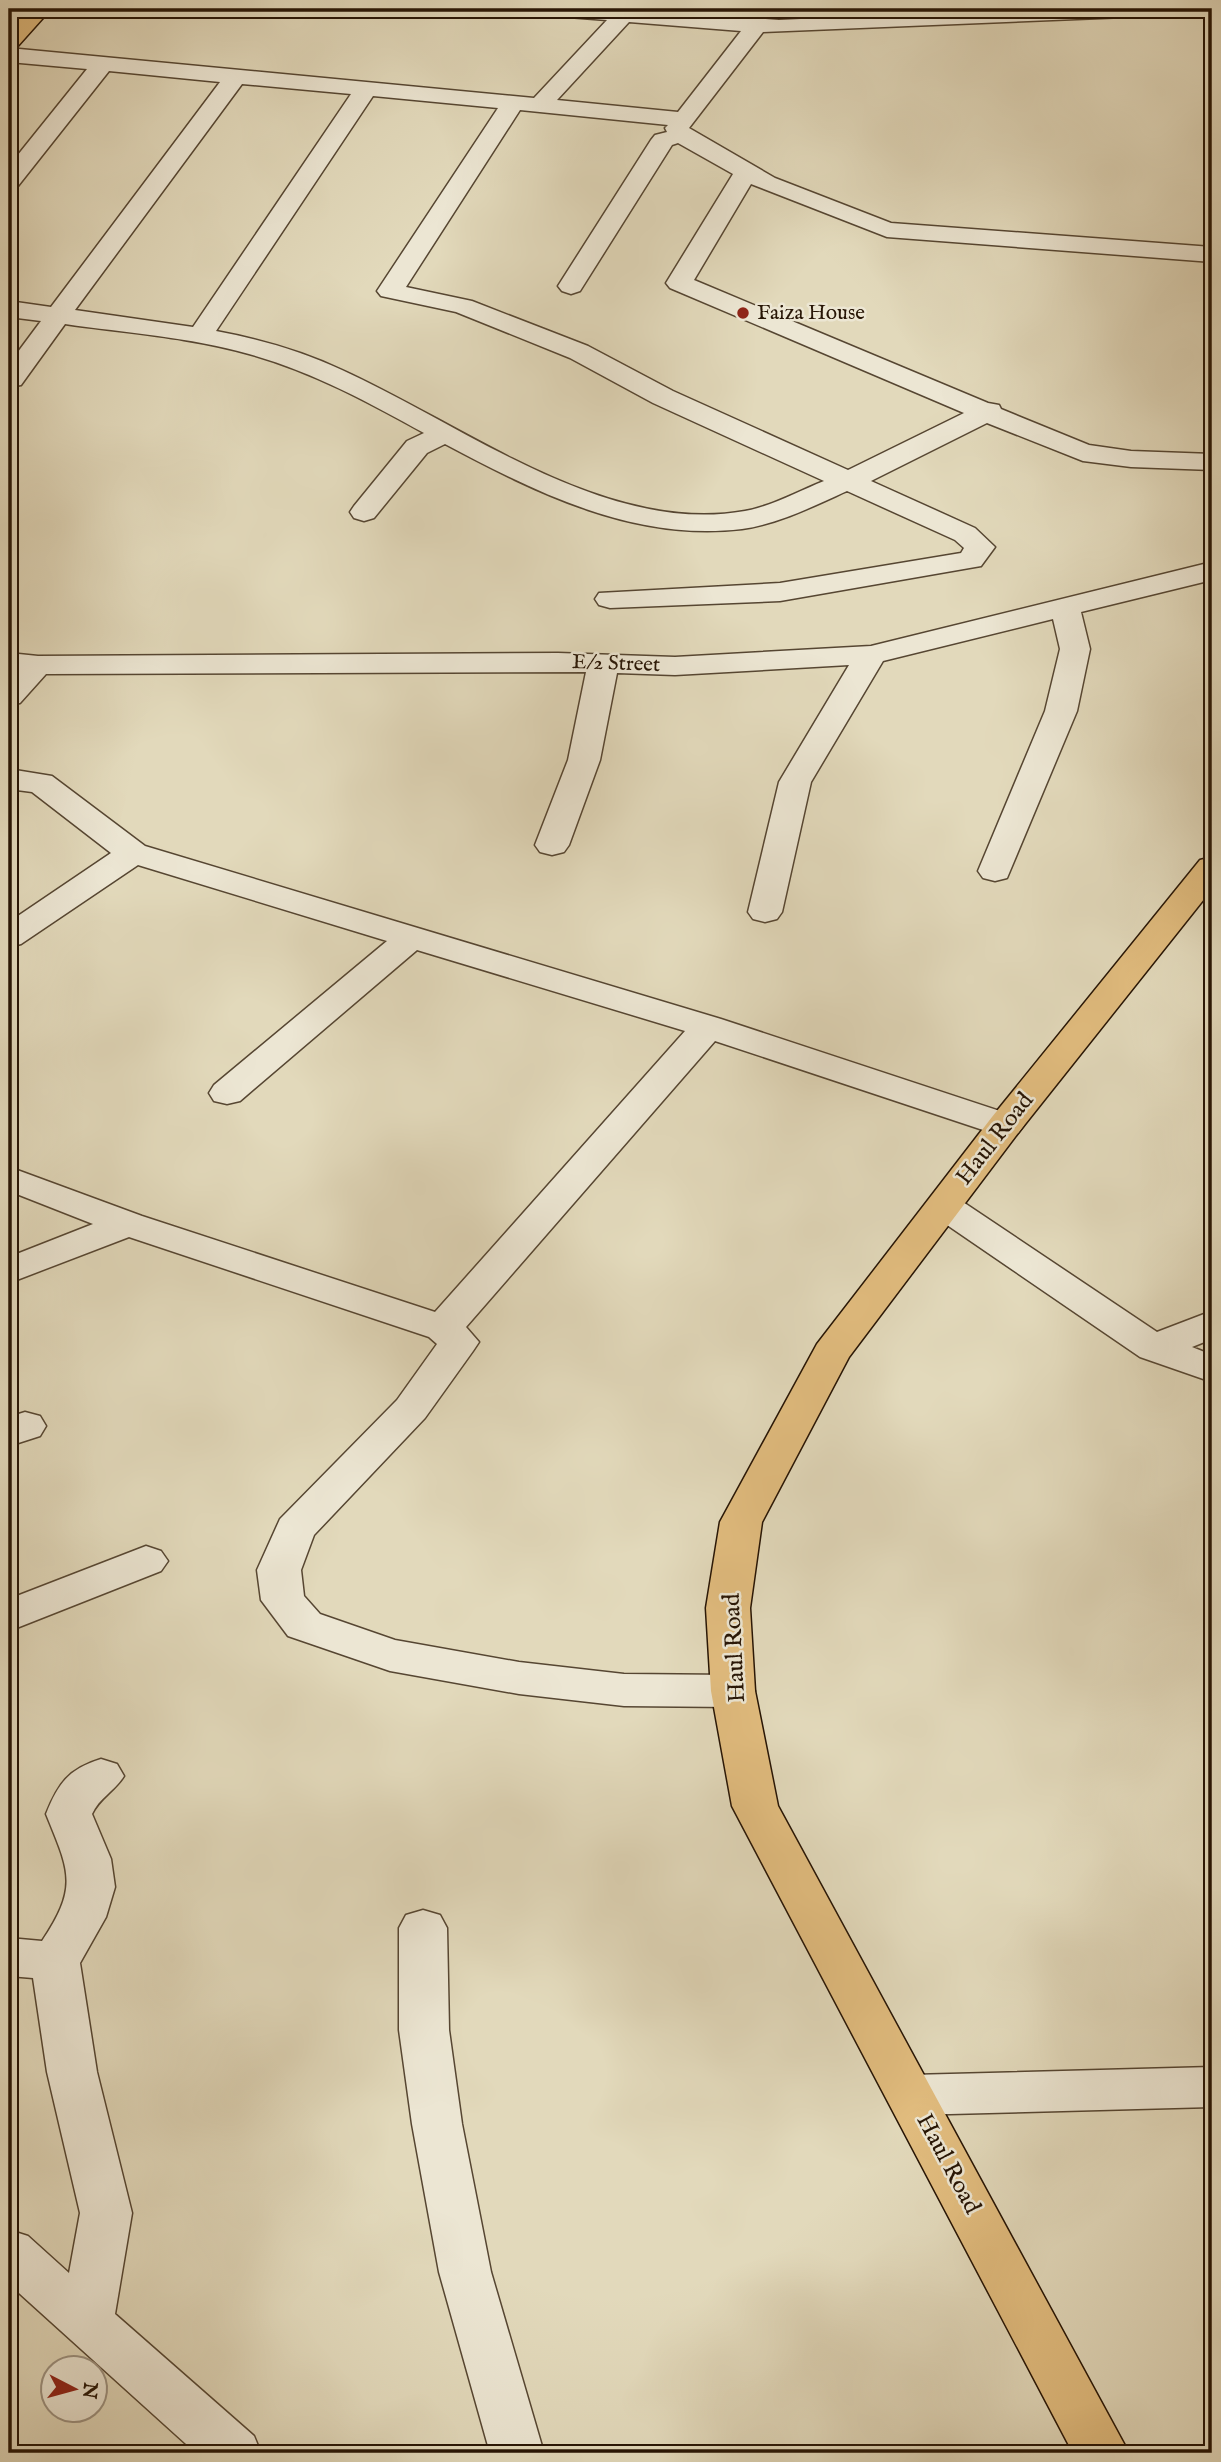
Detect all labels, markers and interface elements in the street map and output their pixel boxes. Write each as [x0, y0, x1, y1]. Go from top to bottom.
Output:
place label: Faiza House [757, 300, 865, 327]
marker: Faiza House [735, 305, 751, 321]
street label: E/2 Street [571, 649, 661, 679]
street label: Haul Road [949, 1086, 1041, 1192]
street label: Haul Road [717, 1592, 753, 1703]
street label: Haul Road [909, 2108, 987, 2220]
north arrow [38, 2354, 108, 2424]
text: N [76, 2380, 102, 2401]

